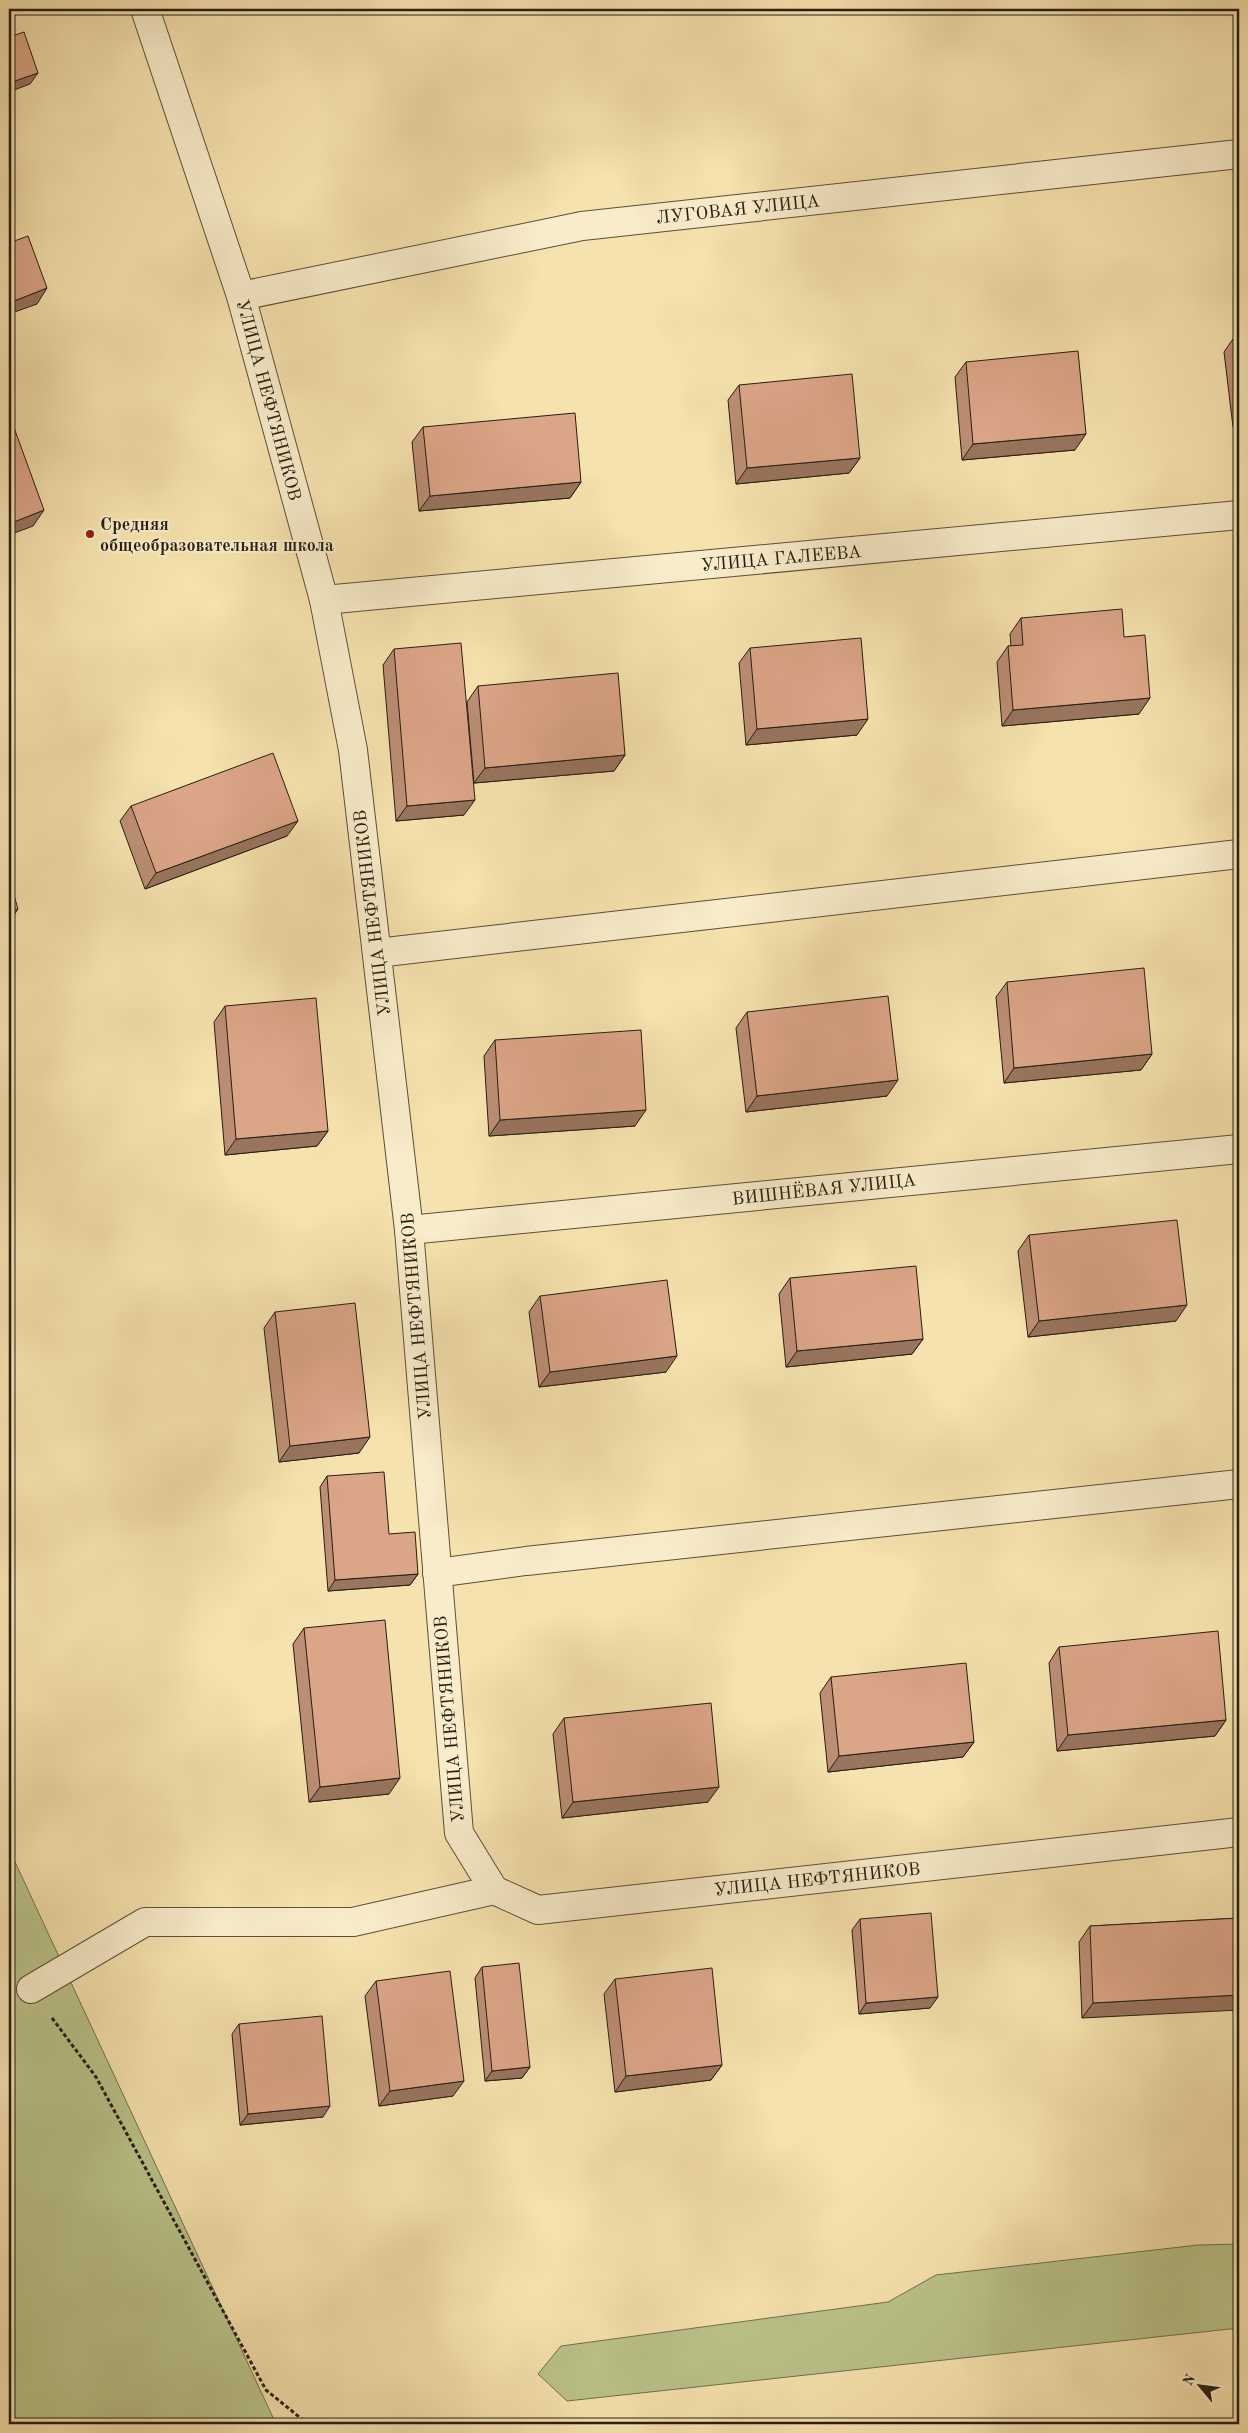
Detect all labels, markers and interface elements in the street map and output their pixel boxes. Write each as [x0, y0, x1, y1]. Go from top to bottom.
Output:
street label: ЛУГОВАЯ УЛИЦА [655, 192, 821, 228]
street label: УЛИЦА НЕФТЯНИКОВ [232, 298, 304, 503]
place label: Cредняя общеобразовательная школа [100, 516, 334, 555]
marker: Cредняя общеобразовательная школа [84, 528, 96, 540]
street label: УЛИЦА ГАЛЕЕВА [700, 543, 862, 575]
street label: УЛИЦА НЕФТЯНИКОВ [351, 809, 395, 1017]
street label: ВИШНЁВАЯ УЛИЦА [731, 1168, 917, 1209]
street label: УЛИЦА НЕФТЯНИКОВ [399, 1212, 435, 1420]
street label: УЛИЦА НЕФТЯНИКОВ [432, 1615, 468, 1823]
street label: УЛИЦА НЕФТЯНИКОВ [713, 1860, 921, 1900]
north arrow [1176, 2360, 1226, 2410]
text: N [1181, 2372, 1198, 2388]

